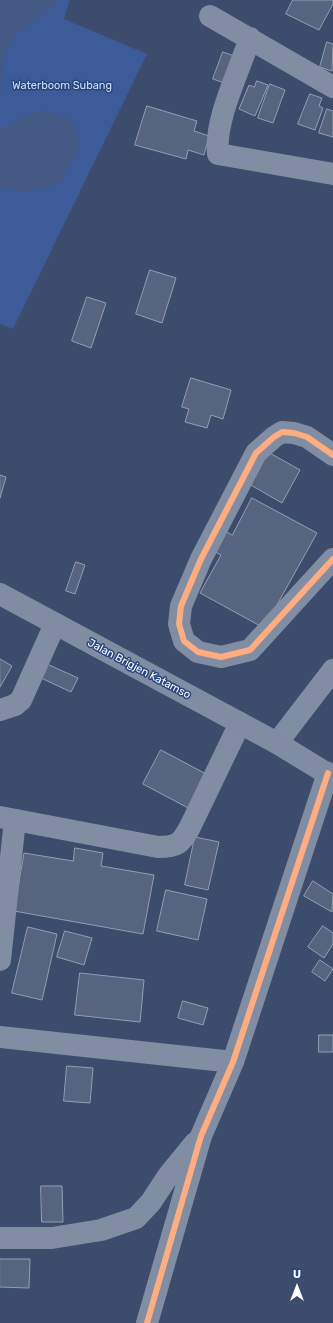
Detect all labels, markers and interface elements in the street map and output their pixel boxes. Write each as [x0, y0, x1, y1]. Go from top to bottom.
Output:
park label: Waterboom Subang [12, 79, 112, 93]
street label: Jalan Brigjen Katamso [85, 636, 193, 702]
north arrow [277, 1267, 317, 1307]
text: U [293, 1268, 301, 1281]

